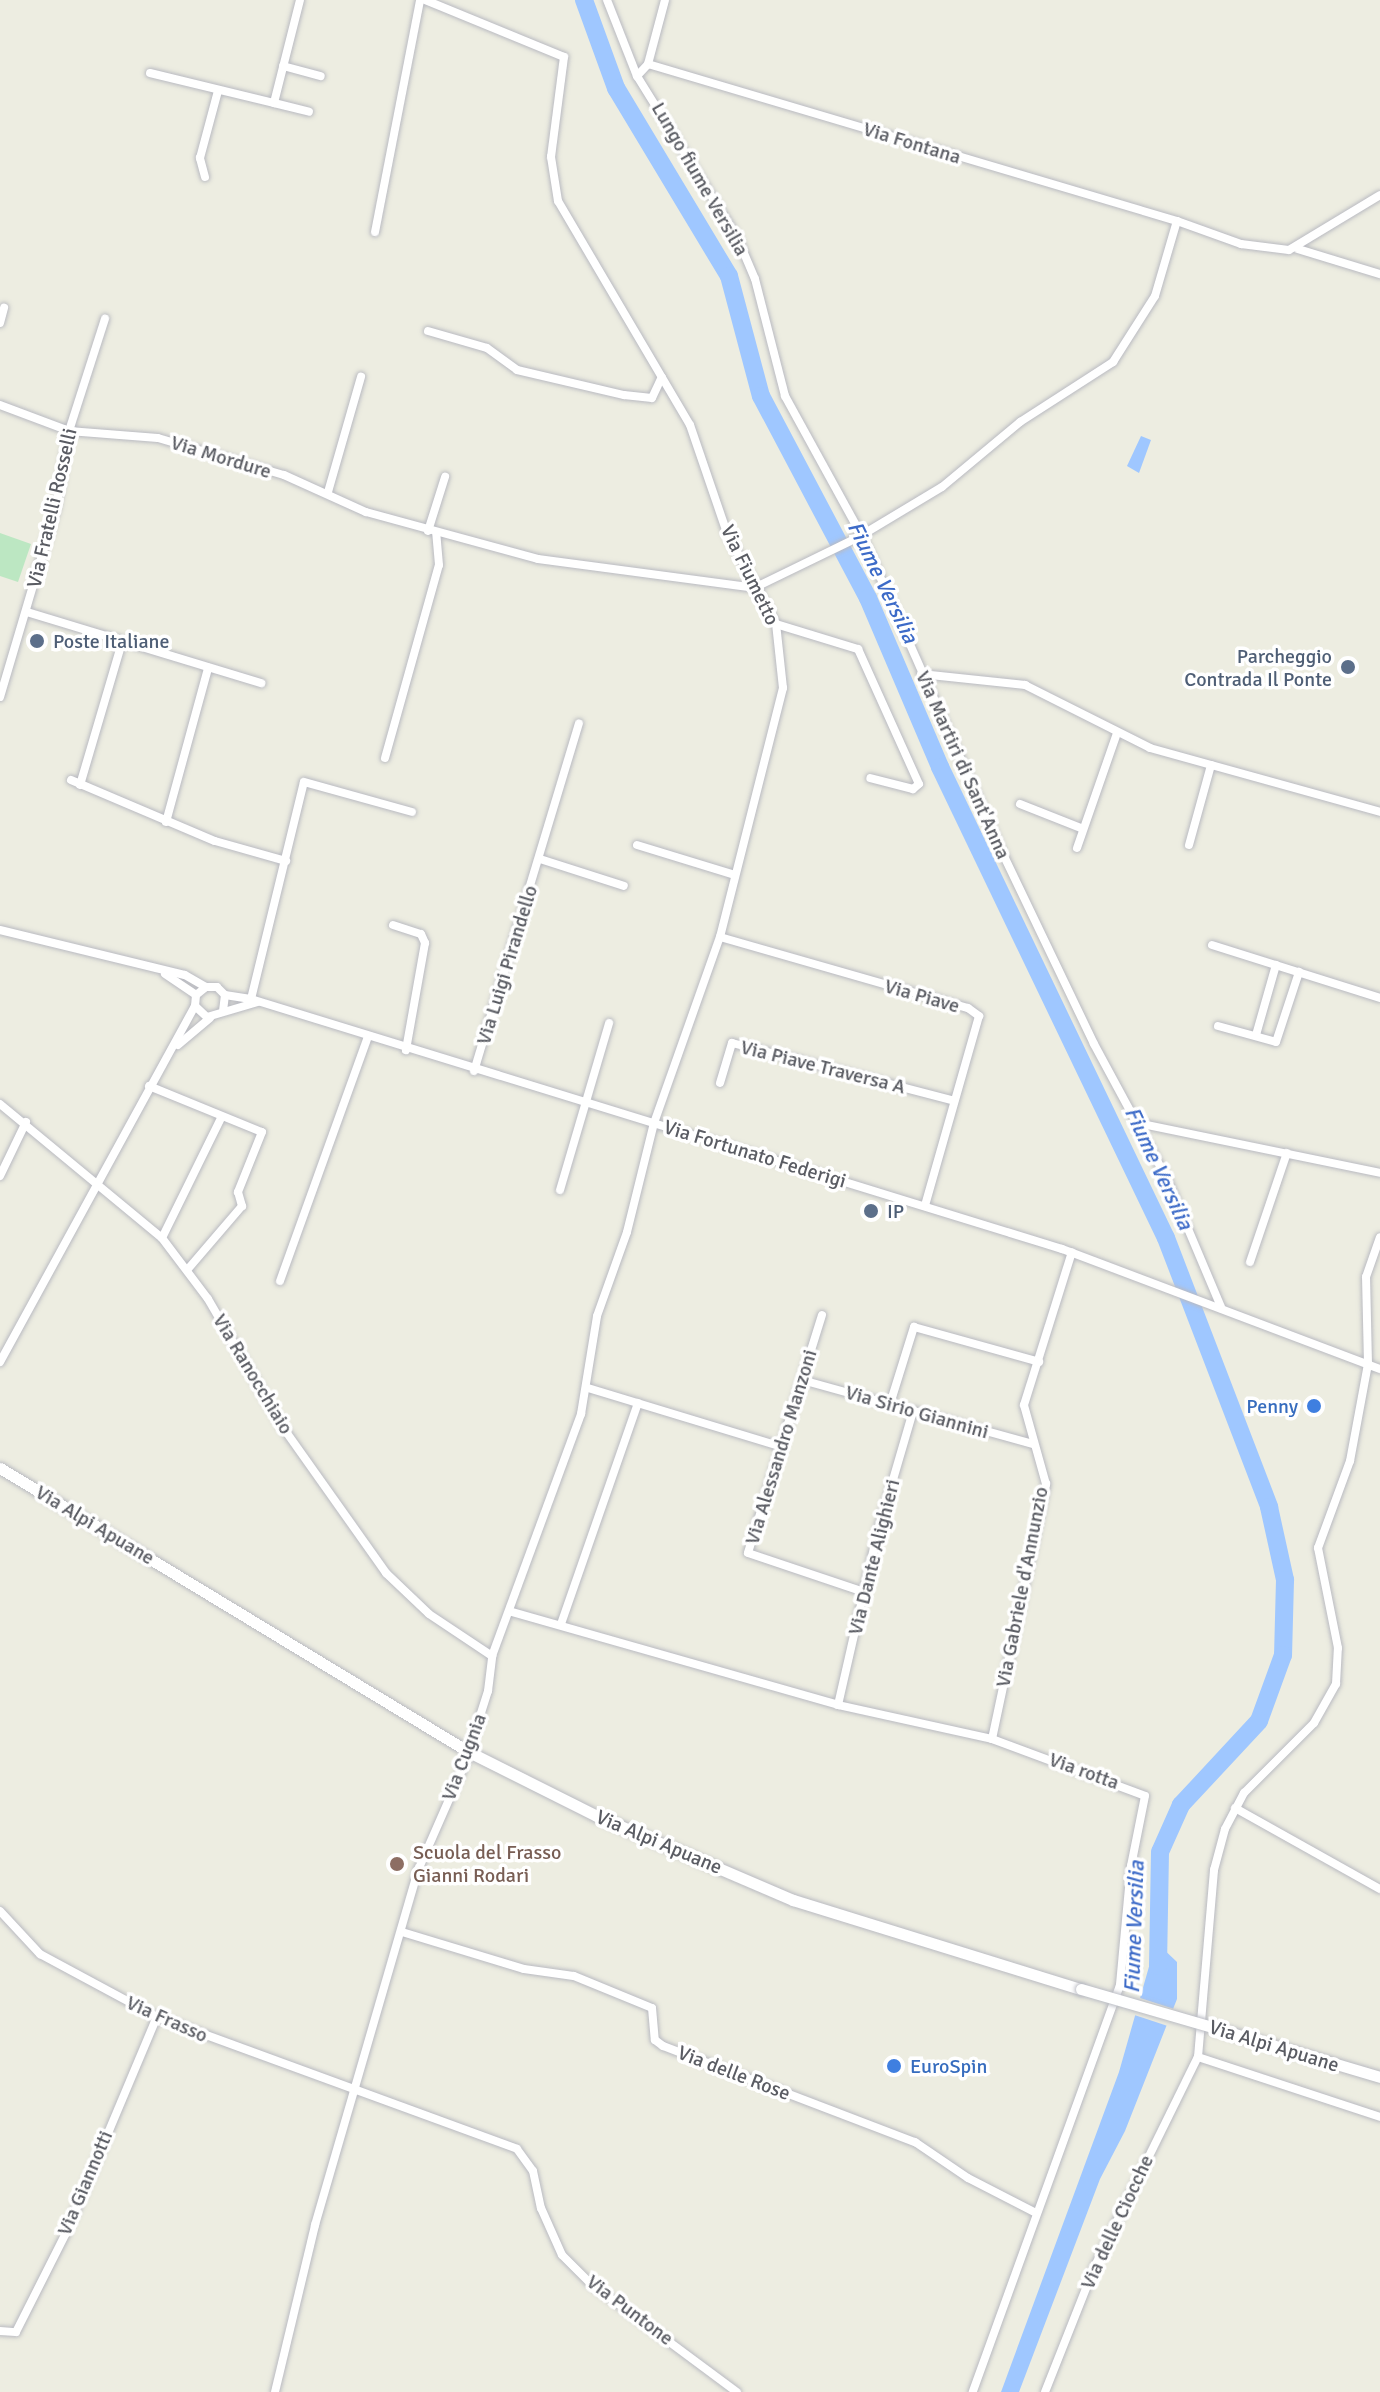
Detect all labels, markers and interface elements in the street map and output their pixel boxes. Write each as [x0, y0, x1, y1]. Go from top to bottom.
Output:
street label: Lungo fiume Versilia [646, 98, 754, 260]
street label: Via Fontana [860, 117, 964, 169]
street label: Via Fratelli Rosselli [22, 426, 82, 590]
street label: Via Mordure [168, 430, 274, 484]
water label: Fiume Versilia [842, 517, 924, 647]
street label: Via Fiumetto [715, 521, 785, 629]
place label: Poste Italiane [53, 629, 169, 653]
marker: Poste Italiane [28, 632, 46, 650]
place label: Parcheggio Contrada Il Ponte [1184, 644, 1332, 691]
marker: Parcheggio Contrada Il Ponte [1339, 658, 1357, 676]
street label: Via Martiri di Sant'Anna [911, 667, 1015, 863]
street label: Via Luigi Pirandello [471, 882, 543, 1048]
street label: Via Piave [882, 974, 962, 1018]
street label: Via Piave Traversa A [738, 1035, 908, 1099]
water label: Fiume Versilia [1119, 1102, 1199, 1234]
street label: Via Fortunato Federigi [661, 1115, 849, 1193]
place label: IP [887, 1199, 904, 1223]
marker: IP [862, 1202, 880, 1220]
street label: Via Ranocchiaio [208, 1310, 298, 1438]
street label: Via Alessandro Manzoni [740, 1347, 822, 1547]
street label: Via Sirio Giannini [843, 1380, 991, 1444]
place label: Penny [1246, 1394, 1298, 1418]
marker: Penny [1305, 1397, 1323, 1415]
street label: Via Dante Alighieri [843, 1477, 905, 1637]
street label: Via Alpi Apuane [31, 1480, 159, 1570]
street label: Via Gabriele d'Annunzio [991, 1485, 1053, 1689]
street label: Via Cugnia [436, 1710, 492, 1804]
street label: Via rotta [1046, 1747, 1122, 1795]
street label: Via Alpi Apuane [592, 1805, 726, 1879]
place label: Scuola del Frasso Gianni Rodari [413, 1840, 561, 1887]
marker: Scuola del Frasso Gianni Rodari [388, 1855, 406, 1873]
water label: Fiume Versilia [1118, 1860, 1150, 1994]
street label: Via Frasso [123, 1990, 211, 2048]
street label: Via Alpi Apuane [1206, 2015, 1342, 2077]
street label: Via delle Rose [674, 2041, 794, 2105]
place label: EuroSpin [910, 2054, 987, 2078]
marker: EuroSpin [885, 2057, 903, 2075]
street label: Via Giannotti [52, 2127, 118, 2239]
street label: Via delle Ciocche [1075, 2151, 1159, 2293]
street label: Via Puntone [582, 2270, 678, 2350]

